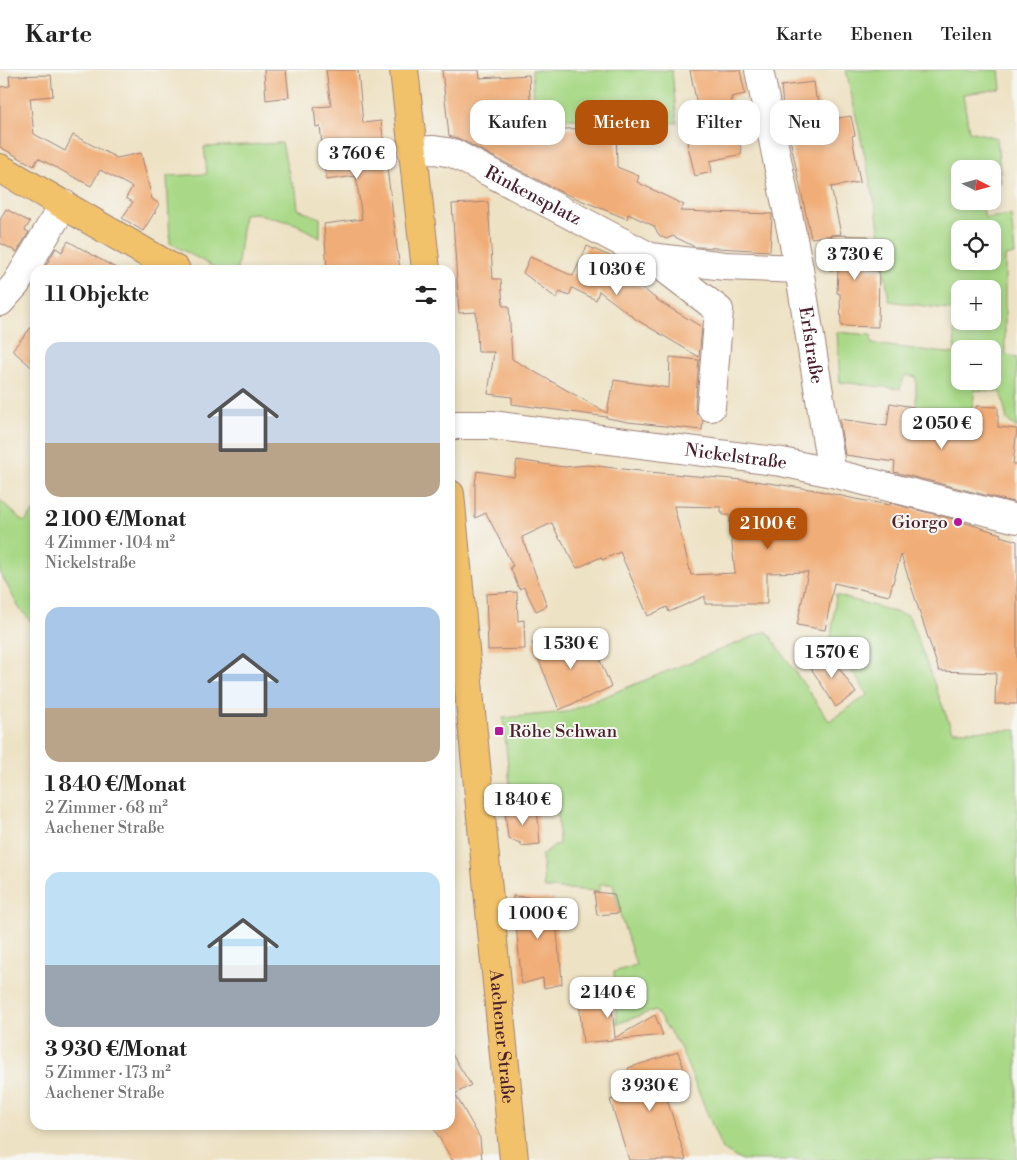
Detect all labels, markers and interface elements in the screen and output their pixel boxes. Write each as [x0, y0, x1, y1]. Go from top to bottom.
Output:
text: Karte [25, 20, 92, 50]
text: Karte [776, 23, 822, 46]
text: Ebenen [850, 23, 913, 46]
text: Teilen [941, 23, 992, 46]
chip: Kaufen [470, 100, 565, 145]
chip: Mieten [575, 100, 668, 145]
chip: Filter [678, 100, 760, 145]
chip: Neu [770, 100, 839, 145]
pin: 3 760 € [311, 138, 403, 180]
text: 3 760 € [329, 144, 385, 164]
street label: Rinkensplatz [481, 160, 585, 230]
north arrow [951, 160, 1001, 210]
map controls [951, 160, 1001, 390]
button: locate [951, 220, 1001, 270]
pin: 3 730 € [809, 238, 901, 281]
text: 3 730 € [827, 245, 883, 265]
pin: 1 030 € [571, 254, 663, 296]
text: 1 030 € [589, 260, 645, 280]
button: + [951, 280, 1001, 330]
icon: filters [412, 281, 440, 309]
text: 11 Objekte [45, 282, 149, 308]
street label: Erfstraße [794, 305, 829, 385]
button: − [951, 340, 1001, 390]
icon: home [198, 375, 288, 465]
pin: 2 050 € [896, 408, 988, 450]
text: 2 050 € [913, 414, 971, 434]
street label: Nickelstraße [684, 438, 789, 474]
text: 2 100 €/Monat [45, 507, 186, 533]
pin: 2 100 € [722, 508, 814, 550]
place label: Giorgo [892, 511, 948, 534]
text: 2 100 € [740, 514, 796, 534]
marker: Giorgo [952, 516, 964, 528]
text: 4 Zimmer · 104 m² [45, 533, 175, 553]
text: Nickelstraße [45, 553, 136, 573]
pin: 1 530 € [525, 628, 617, 670]
text: 1 530 € [544, 634, 598, 654]
pin: 1 570 € [786, 636, 878, 679]
icon: home [198, 640, 288, 730]
text: 1 570 € [805, 643, 859, 663]
place label: Röhe Schwan [509, 720, 617, 743]
marker: Röhe Schwan [493, 725, 505, 737]
text: 1 840 €/Monat [45, 772, 186, 798]
pin: 1 840 € [477, 784, 569, 826]
text: 1 840 € [495, 790, 551, 810]
text: 2 Zimmer · 68 m² [45, 798, 168, 818]
text: Aachener Straße [45, 818, 165, 838]
pin: 1 000 € [492, 898, 584, 940]
text: 1 000 € [509, 904, 567, 924]
icon: home [198, 905, 288, 995]
street label: Aachener Straße [484, 967, 520, 1105]
pin: 2 140 € [562, 976, 654, 1019]
text: 2 140 € [581, 983, 635, 1003]
text: 3 930 €/Monat [45, 1037, 187, 1063]
text: 5 Zimmer · 173 m² [45, 1063, 171, 1083]
pin: 3 930 € [604, 1070, 696, 1112]
text: 3 930 € [622, 1076, 678, 1096]
text: Aachener Straße [45, 1083, 165, 1103]

